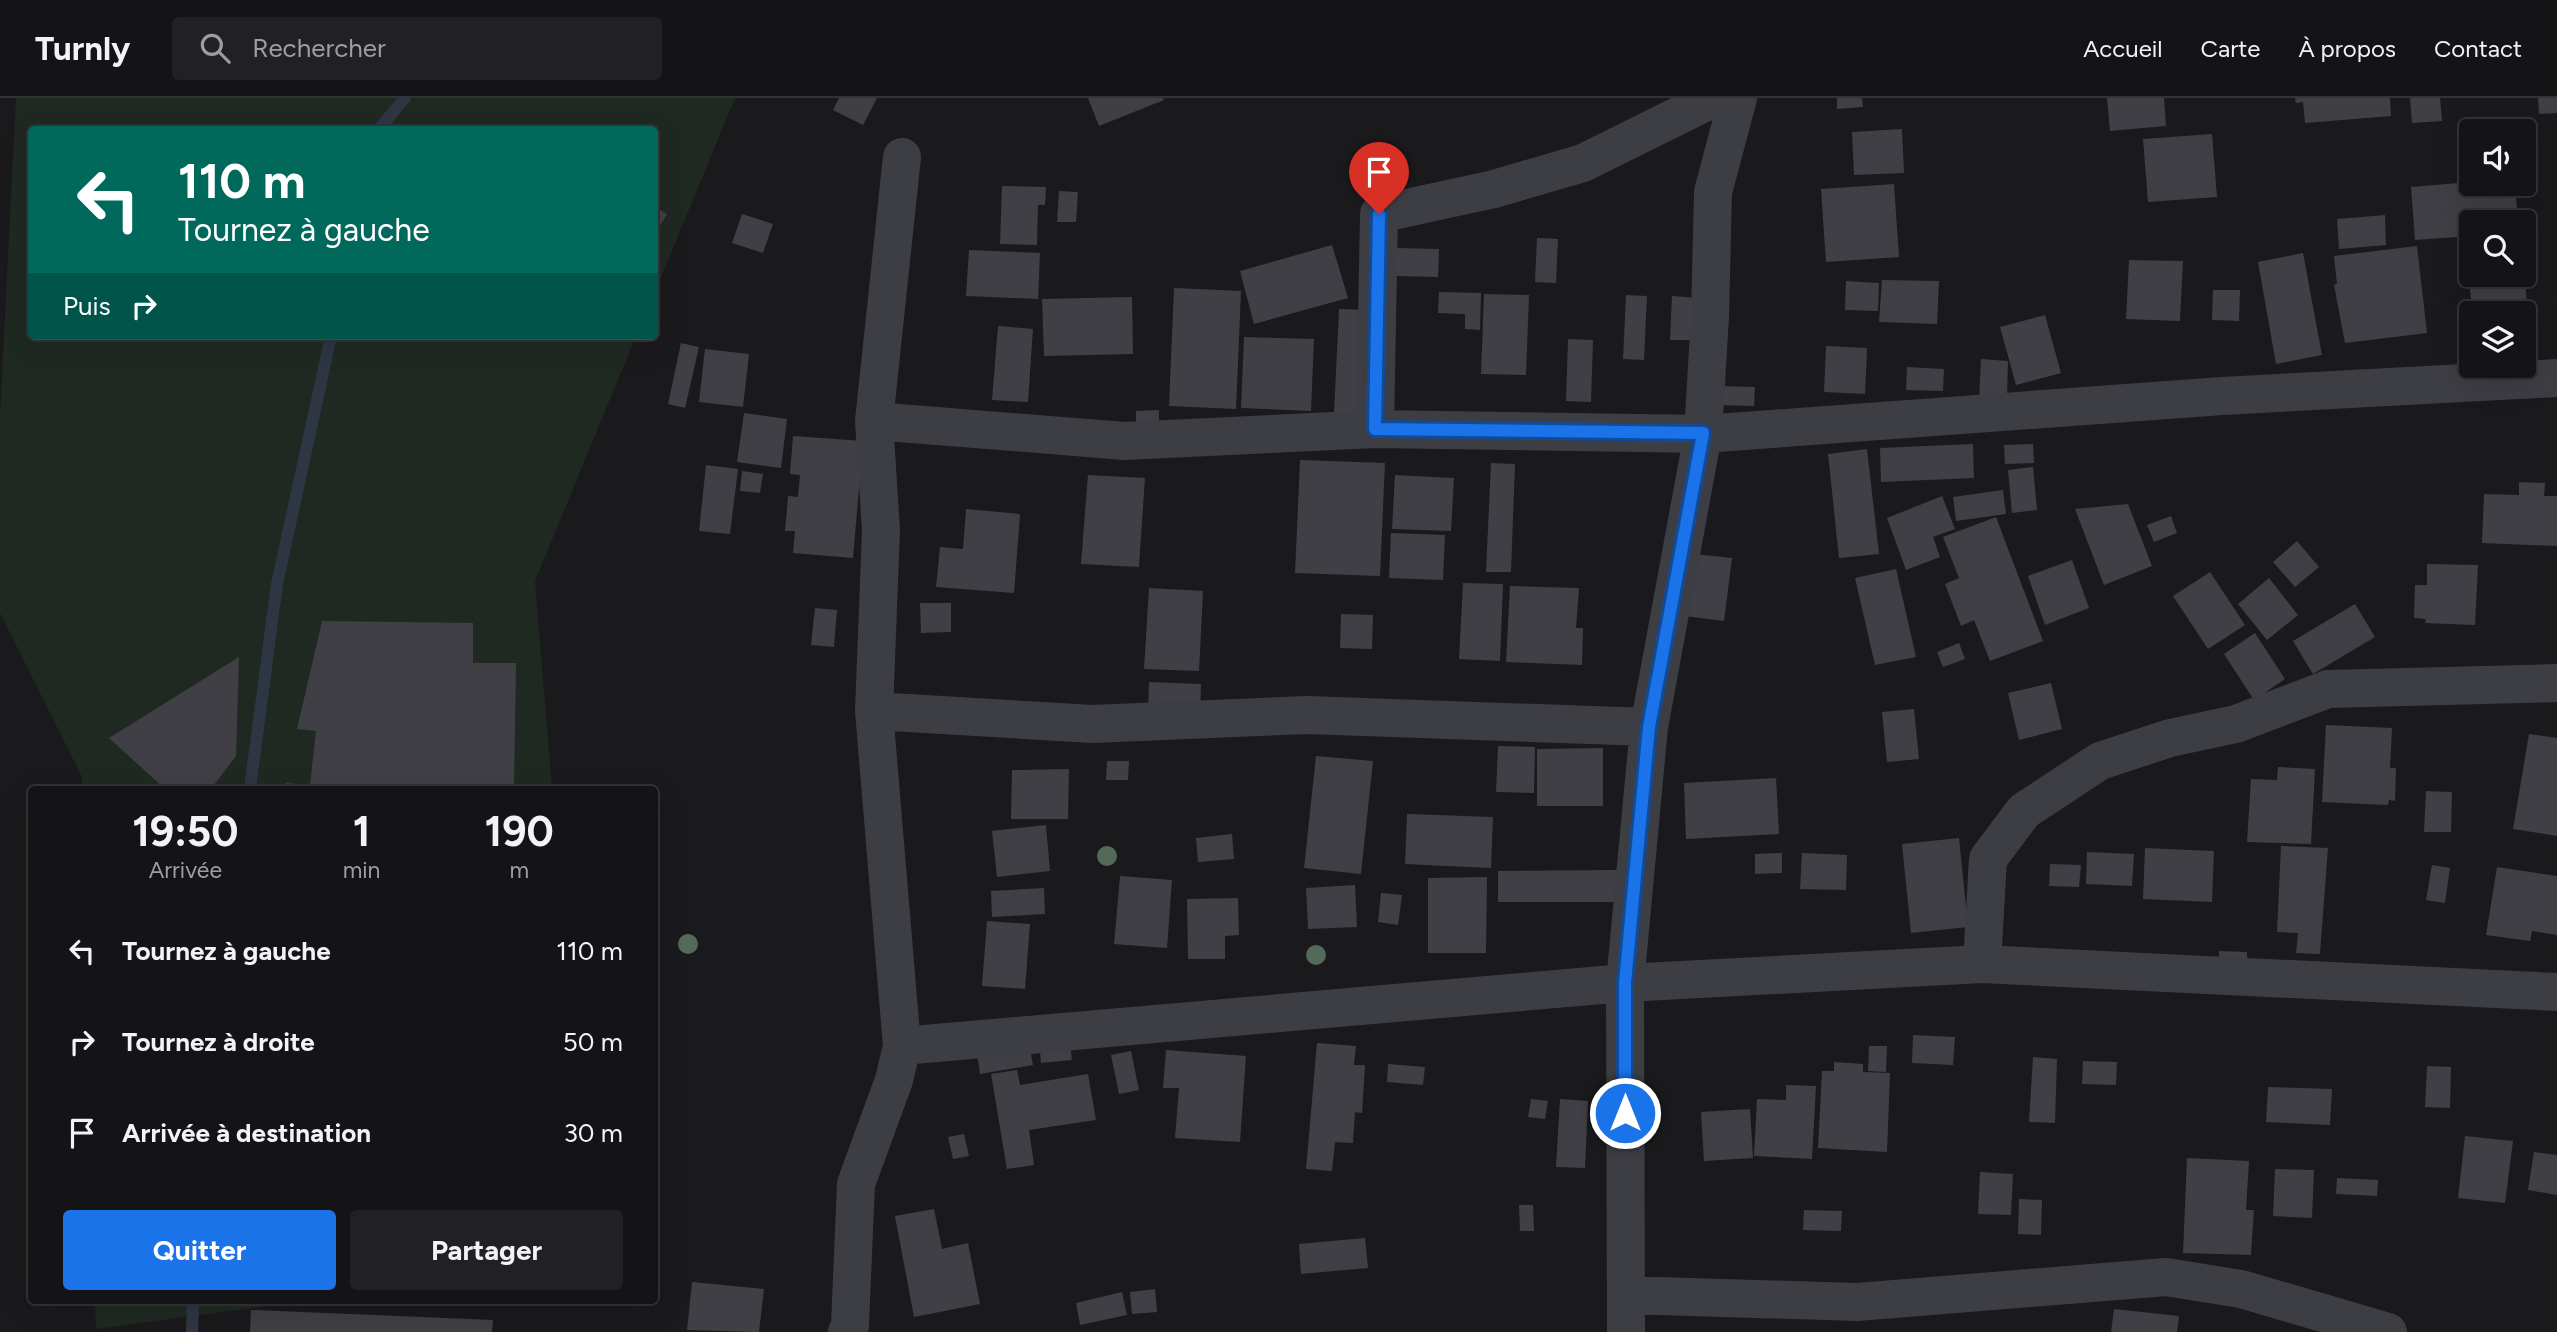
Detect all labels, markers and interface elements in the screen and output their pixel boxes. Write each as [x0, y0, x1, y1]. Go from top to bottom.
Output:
search box [172, 17, 662, 80]
text: Turnly [35, 29, 130, 68]
icon: search [196, 29, 234, 67]
text: Rechercher [252, 32, 386, 64]
text: Accueil [2083, 34, 2163, 63]
text: Carte [2201, 34, 2260, 63]
text: À propos [2298, 34, 2396, 63]
text: Contact [2434, 34, 2522, 63]
map controls [2459, 119, 2536, 378]
button: sound [2459, 119, 2536, 196]
pin [1349, 142, 1409, 214]
text: 110 m [178, 151, 306, 210]
icon: arrive [1360, 153, 1398, 191]
icon: left [63, 154, 154, 245]
button: search [2459, 210, 2536, 287]
text: Tournez à gauche [178, 211, 430, 249]
icon: right [125, 287, 163, 325]
text: Puis [63, 290, 111, 322]
button: layers [2459, 301, 2536, 378]
text: 19:50 [132, 806, 239, 857]
text: 1 [353, 806, 370, 857]
text: 190 [485, 806, 554, 857]
text: Arrivée [149, 856, 222, 884]
text: min [343, 856, 380, 884]
text: m [509, 856, 529, 884]
icon: left [63, 932, 101, 970]
text: Tournez à gauche [122, 935, 331, 967]
text: 110 m [556, 935, 623, 967]
icon: right [63, 1023, 101, 1061]
text: Tournez à droite [122, 1026, 315, 1058]
text: 50 m [563, 1026, 623, 1058]
position arrow [1588, 1076, 1662, 1150]
icon: arrive [63, 1114, 101, 1152]
text: Arrivée à destination [122, 1117, 371, 1149]
text: 30 m [564, 1117, 623, 1149]
button: Quitter [63, 1210, 336, 1290]
button: Partager [350, 1210, 623, 1290]

